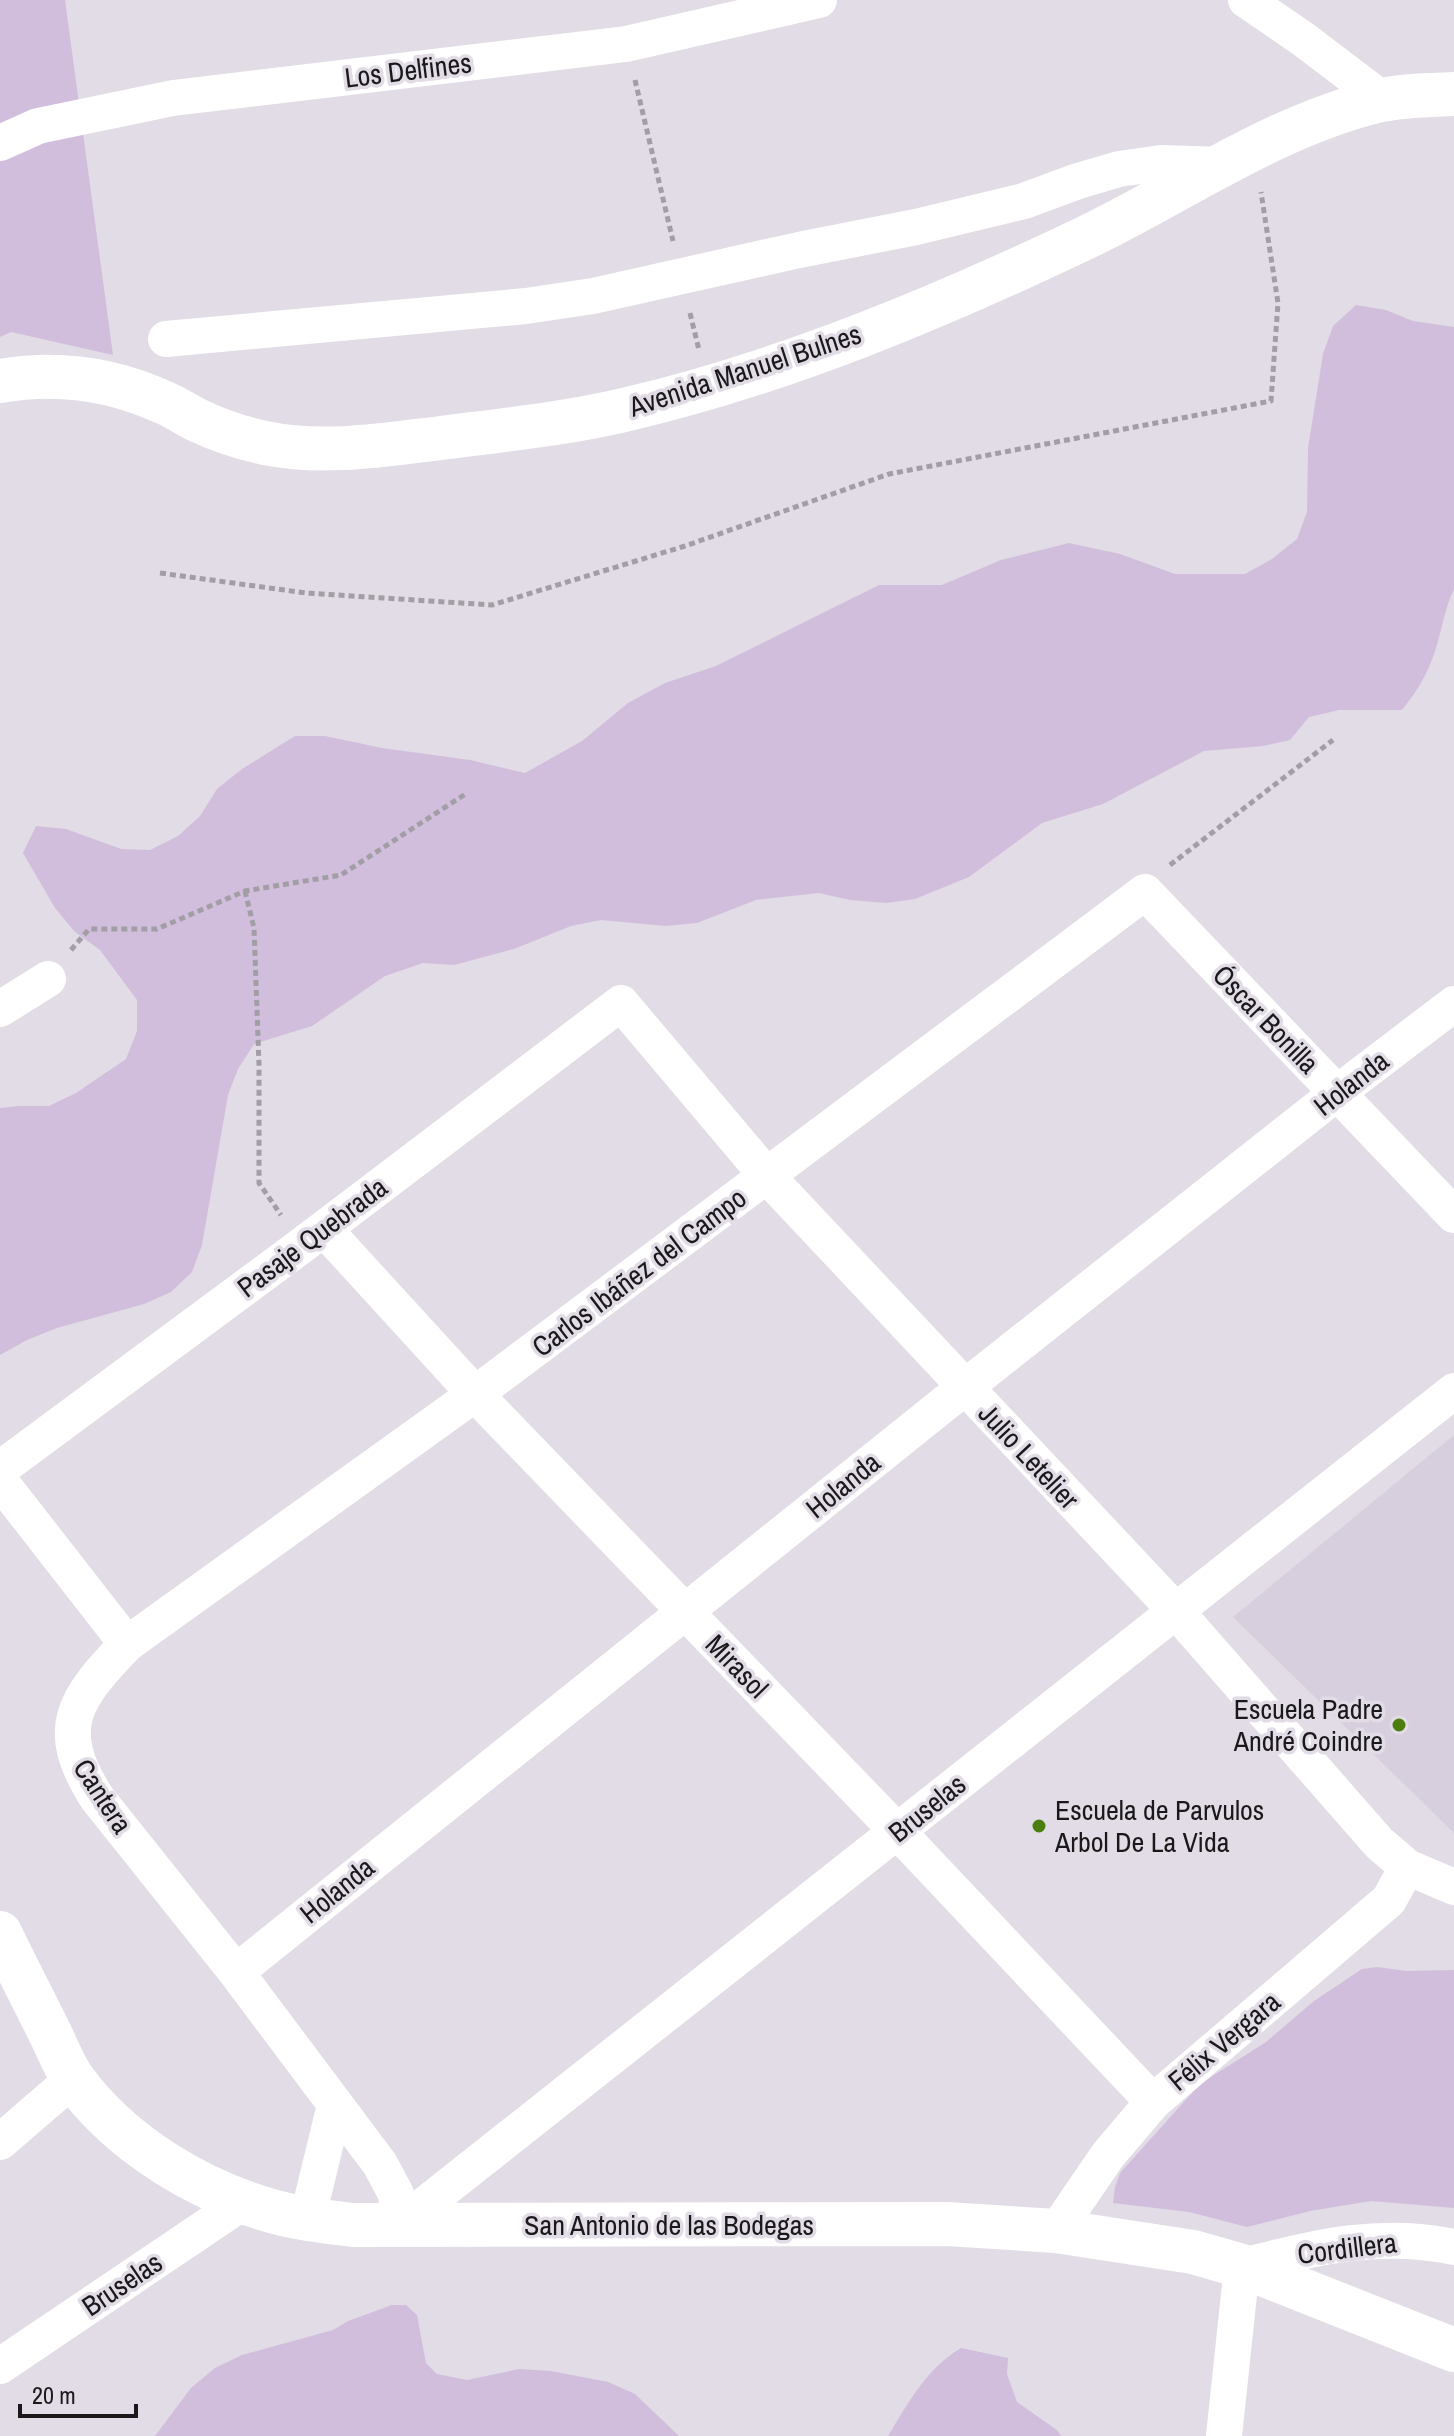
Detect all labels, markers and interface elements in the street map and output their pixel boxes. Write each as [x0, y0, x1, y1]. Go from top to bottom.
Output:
street label: Los Delfines [342, 43, 474, 97]
street label: Avenida Manuel Bulnes [623, 315, 866, 426]
street label: Óscar Bonilla [1204, 956, 1328, 1082]
street label: Holanda [1306, 1042, 1397, 1124]
street label: Pasaje Quebrada [229, 1168, 395, 1306]
street label: Carlos Ibáñez del Campo [524, 1179, 754, 1365]
street label: Julio Letelier [970, 1395, 1088, 1517]
street label: Holanda [798, 1443, 888, 1527]
street label: Mirasol [697, 1626, 777, 1706]
place label: Escuela Padre André Coindre [1233, 1690, 1383, 1760]
marker: Escuela Padre André Coindre [1390, 1716, 1408, 1734]
street label: Cantera [65, 1751, 141, 1841]
street label: Bruselas [880, 1765, 974, 1851]
place label: Escuela de Parvulos Arbol De La Vida [1054, 1791, 1264, 1861]
marker: Escuela de Parvulos Arbol De La Vida [1030, 1817, 1048, 1835]
street label: Holanda [292, 1848, 382, 1932]
street label: Félix Vergara [1160, 1983, 1288, 2099]
street label: San Antonio de las Bodegas [524, 2206, 814, 2244]
street label: Cordillera [1295, 2223, 1399, 2273]
street label: Bruselas [74, 2243, 170, 2325]
scale bar [20, 2368, 136, 2418]
text: 20 m [32, 2379, 76, 2411]

